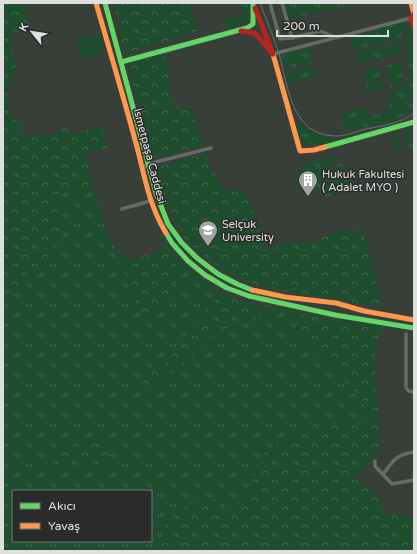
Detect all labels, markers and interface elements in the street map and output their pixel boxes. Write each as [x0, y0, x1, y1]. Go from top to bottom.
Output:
north arrow [12, 12, 52, 52]
scale bar [277, 12, 388, 38]
text: 200 m [283, 19, 320, 33]
text: K [16, 20, 32, 34]
street label: İsmetpaşa Caddesi [131, 107, 169, 205]
place label: Hukuk Fakultesi ( Adalet MYO ) [322, 168, 404, 194]
building icon: Hukuk Fakultesi ( Adalet MYO ) [297, 169, 319, 197]
place label: Selçuk University [222, 218, 274, 244]
school or university icon: Selçuk University [197, 219, 219, 247]
legend [12, 490, 152, 542]
text: Akıcı [48, 499, 76, 513]
text: Yavaş [48, 519, 80, 533]

